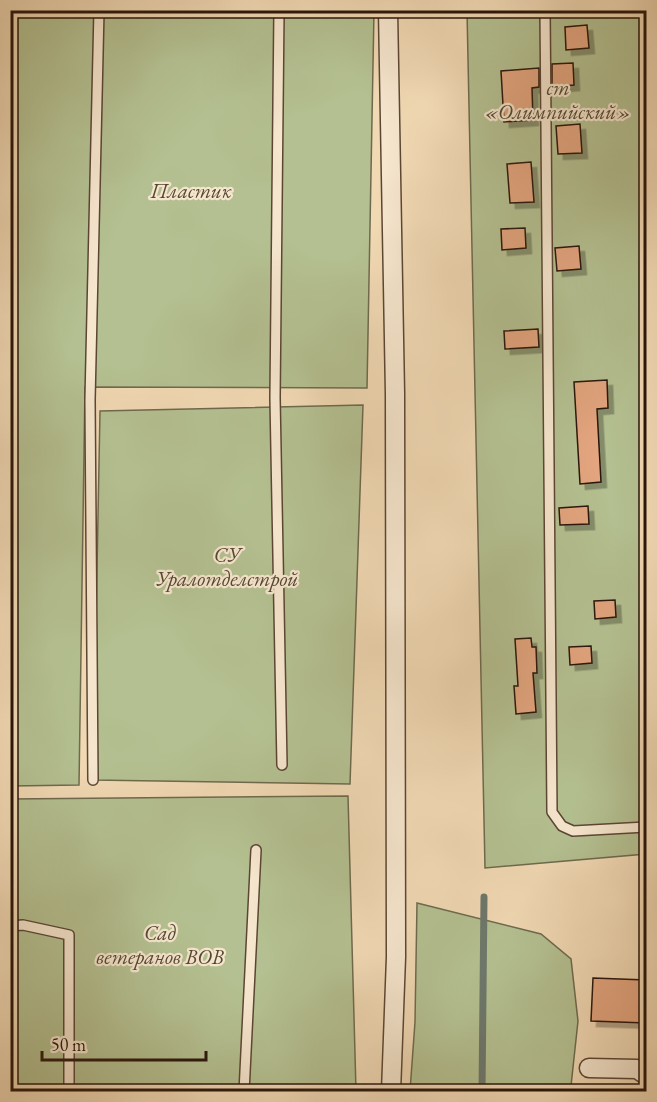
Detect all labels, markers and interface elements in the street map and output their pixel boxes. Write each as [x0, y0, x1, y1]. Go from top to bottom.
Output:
park label: ст «Олимпийский» [485, 74, 631, 125]
park label: Пластик [150, 177, 232, 204]
park label: СУ Уралотделстрой [156, 541, 298, 592]
park label: Сад ветеранов ВОВ [96, 919, 225, 970]
scale bar [42, 1024, 206, 1062]
text: 50 m [51, 1033, 86, 1056]

